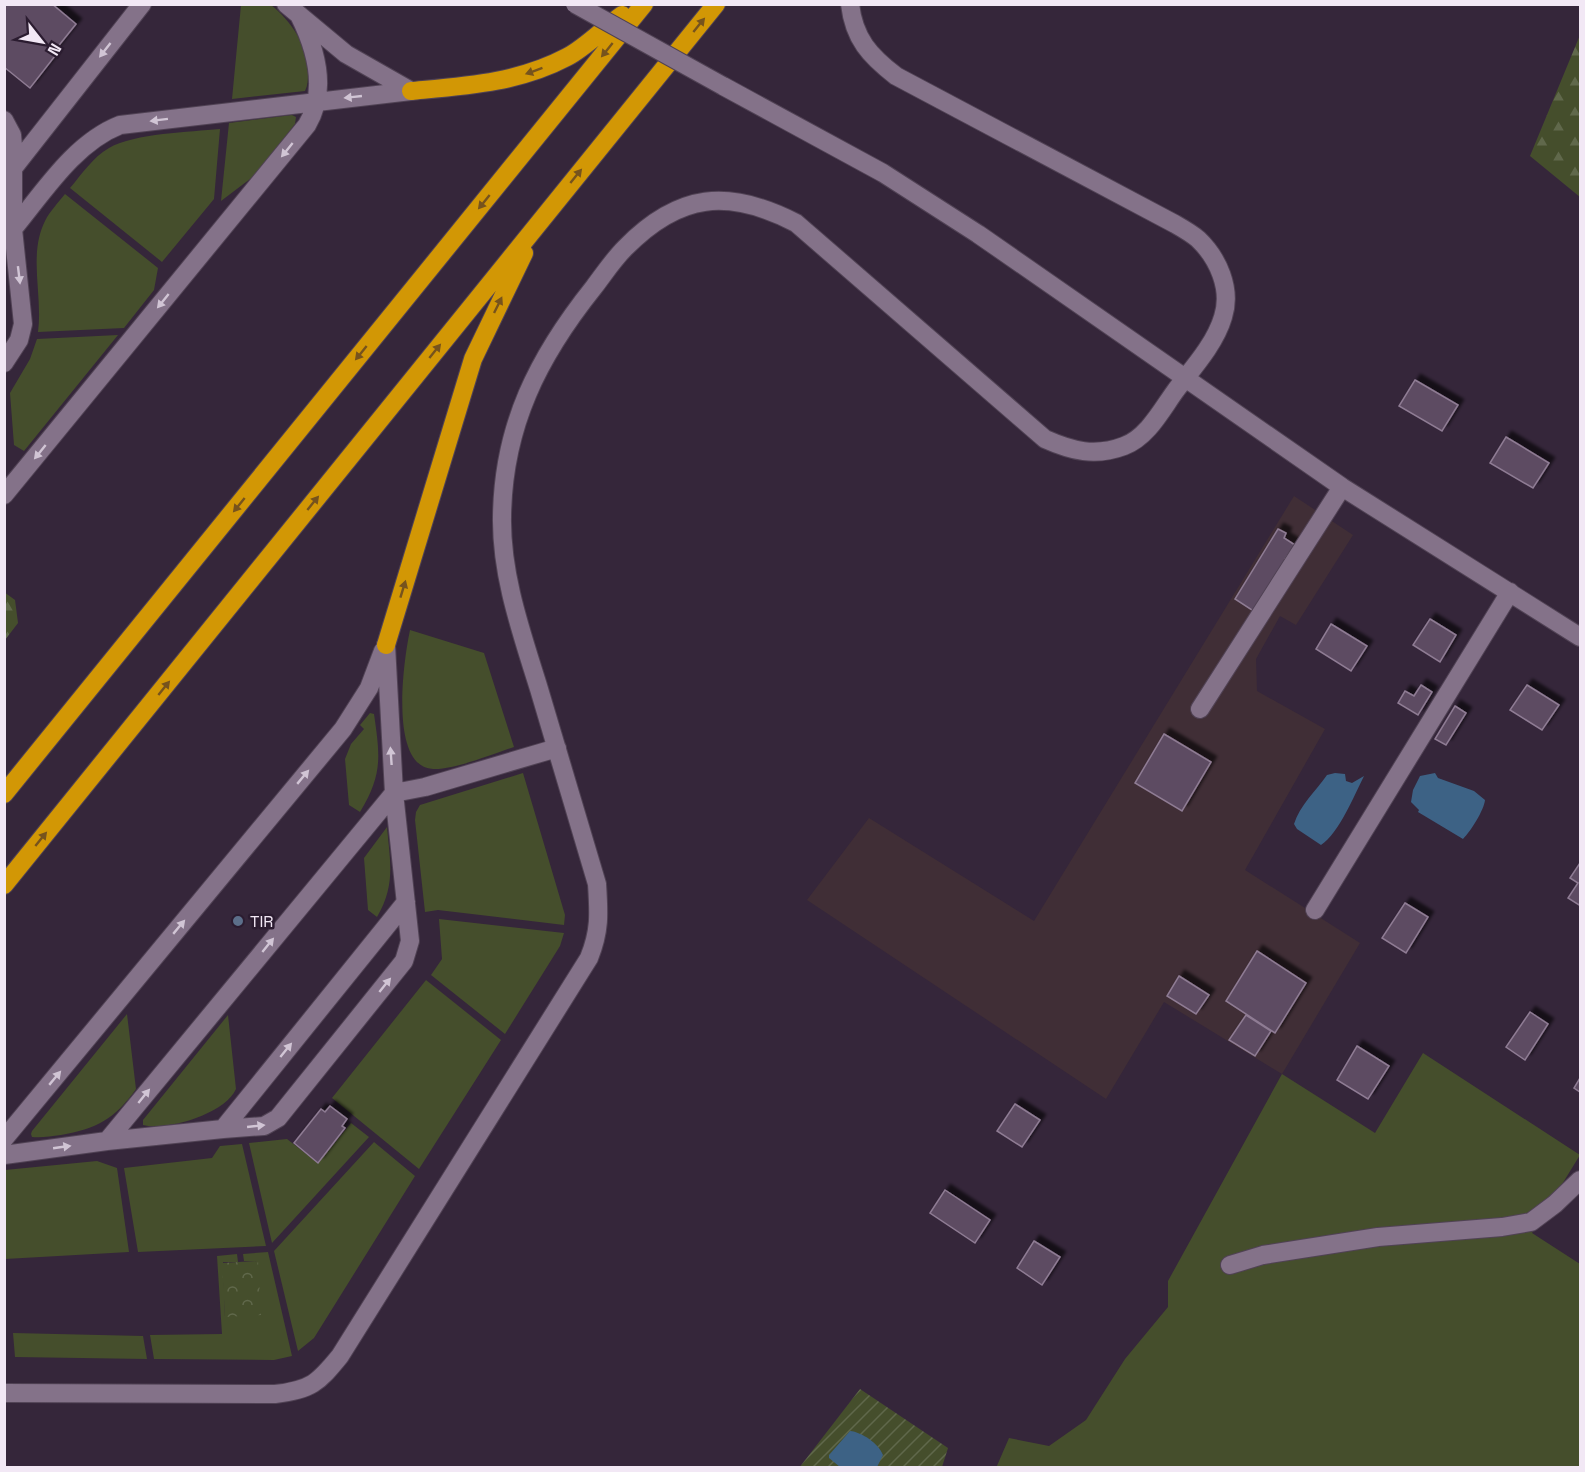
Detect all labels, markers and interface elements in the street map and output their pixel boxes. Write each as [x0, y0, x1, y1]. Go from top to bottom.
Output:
north arrow [12, 12, 72, 72]
one-way arrow [692, 18, 705, 33]
text: N [43, 39, 66, 59]
one-way arrow [600, 42, 613, 58]
one-way arrow [100, 43, 112, 58]
one-way arrow [525, 67, 543, 77]
one-way arrow [343, 92, 362, 102]
one-way arrow [149, 115, 168, 125]
one-way arrow [281, 142, 293, 157]
one-way arrow [570, 169, 582, 184]
one-way arrow [478, 194, 491, 209]
one-way arrow [14, 266, 24, 285]
one-way arrow [158, 293, 170, 308]
one-way arrow [493, 297, 502, 314]
one-way arrow [428, 344, 441, 359]
one-way arrow [355, 345, 368, 361]
one-way arrow [34, 444, 47, 459]
one-way arrow [306, 496, 318, 511]
one-way arrow [233, 497, 245, 512]
one-way arrow [399, 580, 408, 598]
one-way arrow [158, 680, 171, 696]
one-way arrow [386, 747, 396, 766]
one-way arrow [297, 769, 310, 785]
one-way arrow [35, 832, 47, 847]
place label: TIR [250, 911, 273, 932]
marker: TIR [231, 914, 245, 928]
one-way arrow [173, 919, 186, 935]
one-way arrow [261, 938, 274, 953]
one-way arrow [378, 977, 390, 992]
one-way arrow [280, 1042, 293, 1058]
one-way arrow [48, 1070, 61, 1085]
one-way arrow [137, 1089, 150, 1104]
one-way arrow [247, 1121, 266, 1131]
one-way arrow [53, 1143, 72, 1152]

